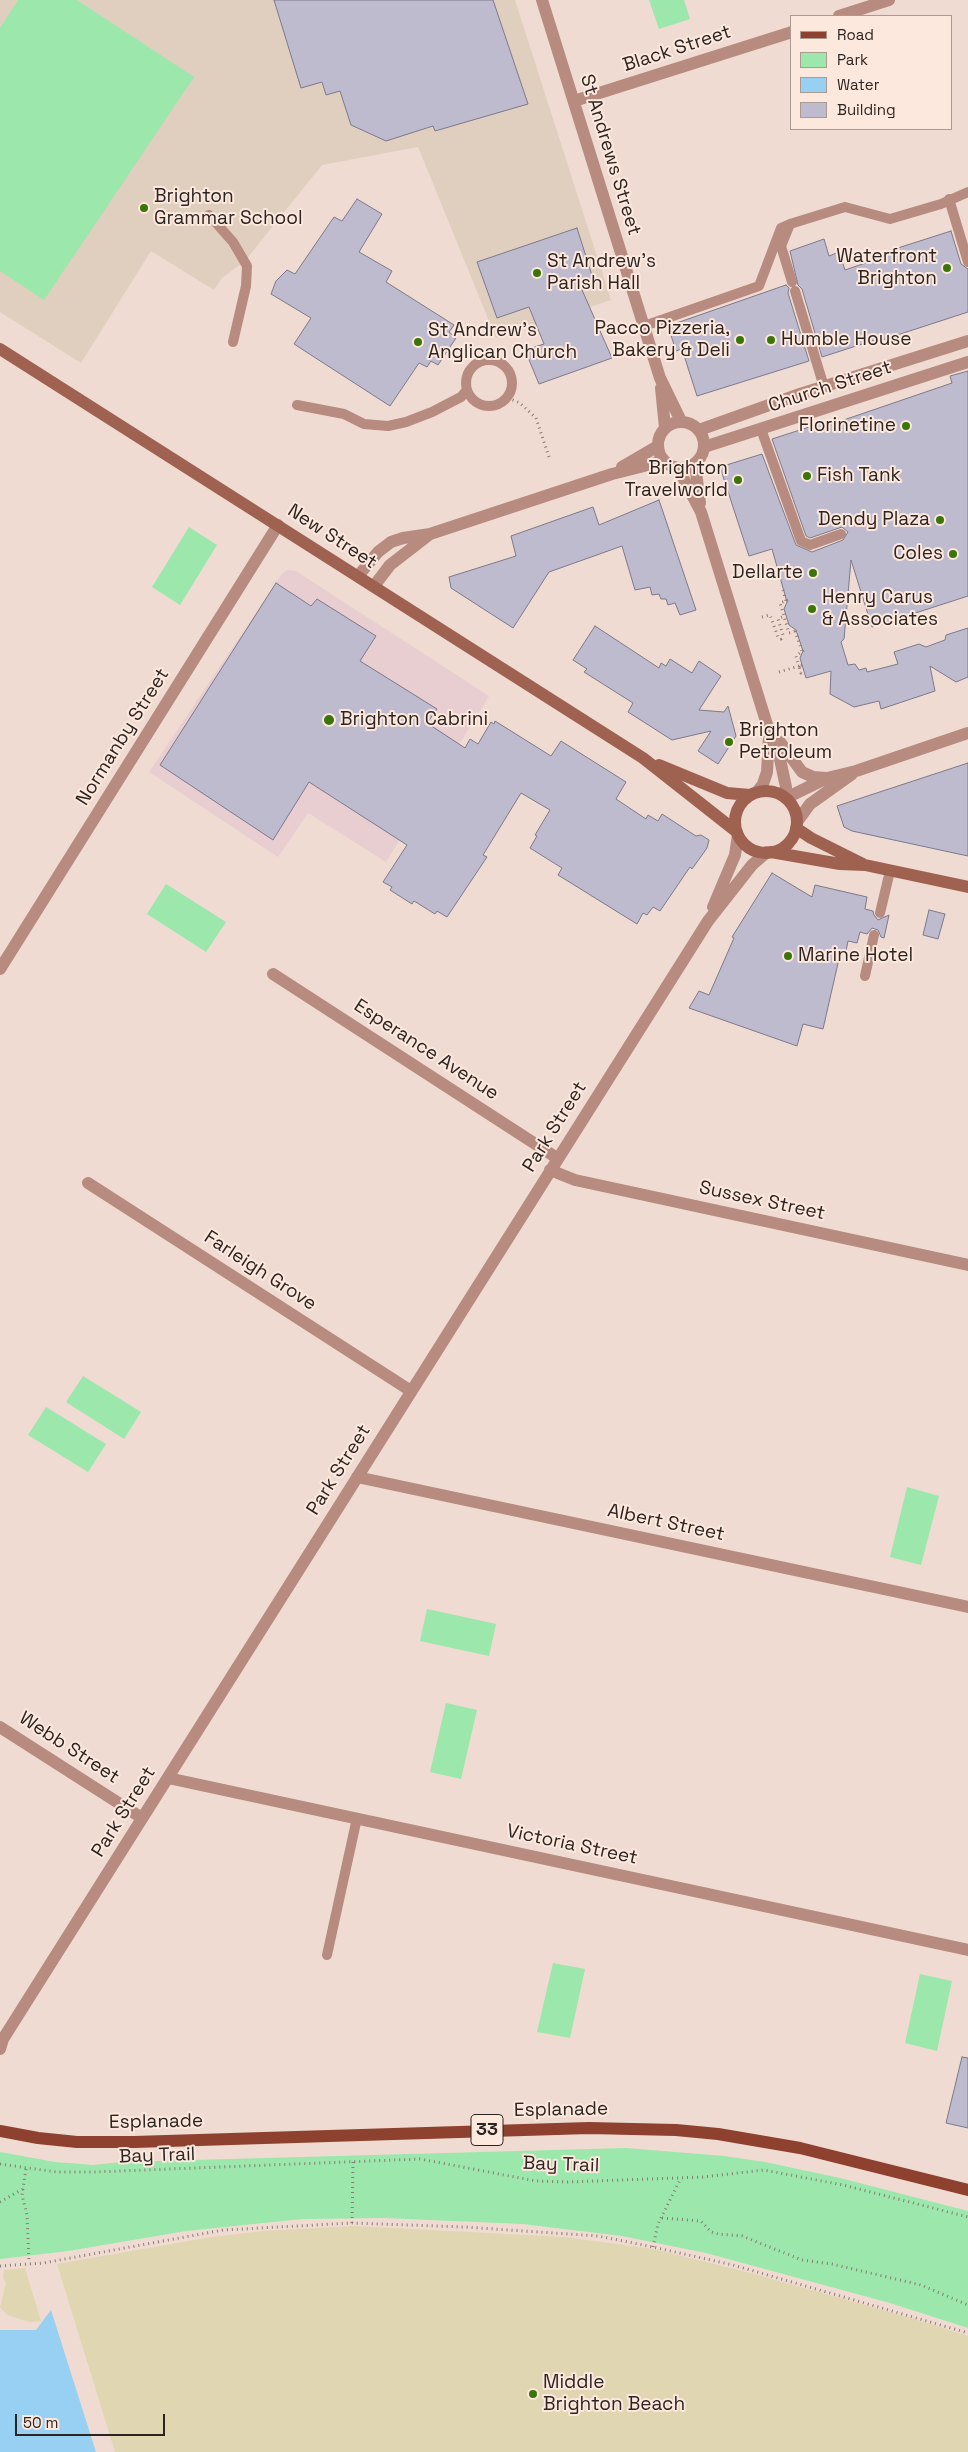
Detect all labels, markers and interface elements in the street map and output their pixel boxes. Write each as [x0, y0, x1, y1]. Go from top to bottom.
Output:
legend [790, 15, 953, 130]
street label: Black Street [620, 21, 734, 77]
text: Road [837, 25, 874, 44]
text: Park [837, 50, 868, 69]
street label: St Andrews Street [575, 72, 645, 238]
text: Water [837, 75, 879, 94]
text: Building [837, 100, 896, 119]
place label: Brighton Grammar School [154, 186, 303, 230]
marker: Brighton Grammar School [138, 202, 150, 214]
place label: Waterfront Brighton [836, 246, 937, 290]
place label: St Andrew's Parish Hall [547, 251, 656, 295]
marker: Waterfront Brighton [941, 262, 953, 274]
marker: St Andrew's Parish Hall [531, 267, 543, 279]
place label: Pacco Pizzeria, Bakery & Deli [595, 318, 730, 362]
place label: St Andrew’s Anglican Church [428, 320, 577, 364]
place label: Humble House [781, 329, 912, 351]
marker: Pacco Pizzeria, Bakery & Deli [734, 334, 746, 346]
marker: Humble House [765, 334, 777, 346]
marker: St Andrew’s Anglican Church [412, 336, 424, 348]
street label: Church Street [766, 356, 894, 418]
place label: Florinetine [799, 415, 896, 437]
marker: Florinetine [900, 420, 912, 432]
place label: Brighton Travelworld [624, 458, 728, 502]
place label: Fish Tank [817, 465, 901, 487]
marker: Fish Tank [801, 470, 813, 482]
marker: Brighton Travelworld [732, 474, 744, 486]
street label: New Street [283, 500, 381, 574]
place label: Dendy Plaza [818, 509, 930, 531]
marker: Dendy Plaza [934, 514, 946, 526]
place label: Coles [893, 543, 943, 565]
marker: Coles [947, 548, 959, 560]
place label: Dellarte [732, 562, 803, 584]
marker: Dellarte [807, 567, 819, 579]
place label: Henry Carus & Associates [822, 587, 938, 631]
marker: Henry Carus & Associates [806, 603, 818, 615]
street label: Normanby Street [72, 664, 174, 810]
place label: Brighton Cabrini [340, 709, 488, 731]
marker: Brighton Cabrini [322, 713, 336, 727]
place label: Brighton Petroleum [739, 720, 832, 764]
marker: Brighton Petroleum [723, 736, 735, 748]
place label: Marine Hotel [798, 945, 913, 967]
marker: Marine Hotel [782, 950, 794, 962]
street label: Esperance Avenue [349, 995, 503, 1105]
street label: Park Street [518, 1078, 592, 1176]
street label: Sussex Street [697, 1177, 827, 1225]
street label: Farleigh Grove [200, 1226, 320, 1316]
street label: Park Street [302, 1421, 376, 1519]
street label: Albert Street [605, 1499, 727, 1547]
street label: Webb Street [15, 1707, 123, 1789]
street label: Park Street [87, 1763, 161, 1861]
street label: Victoria Street [504, 1820, 640, 1870]
street label: Esplanade [514, 2098, 608, 2122]
street label: Esplanade [109, 2110, 203, 2134]
road number: 33 [471, 2114, 503, 2146]
street label: Bay Trail [118, 2143, 196, 2169]
street label: Bay Trail [522, 2152, 600, 2178]
place label: Middle Brighton Beach [543, 2372, 685, 2416]
marker: Middle Brighton Beach [527, 2388, 539, 2400]
scale bar [18, 2404, 168, 2436]
text: 50 m [23, 2413, 58, 2432]

